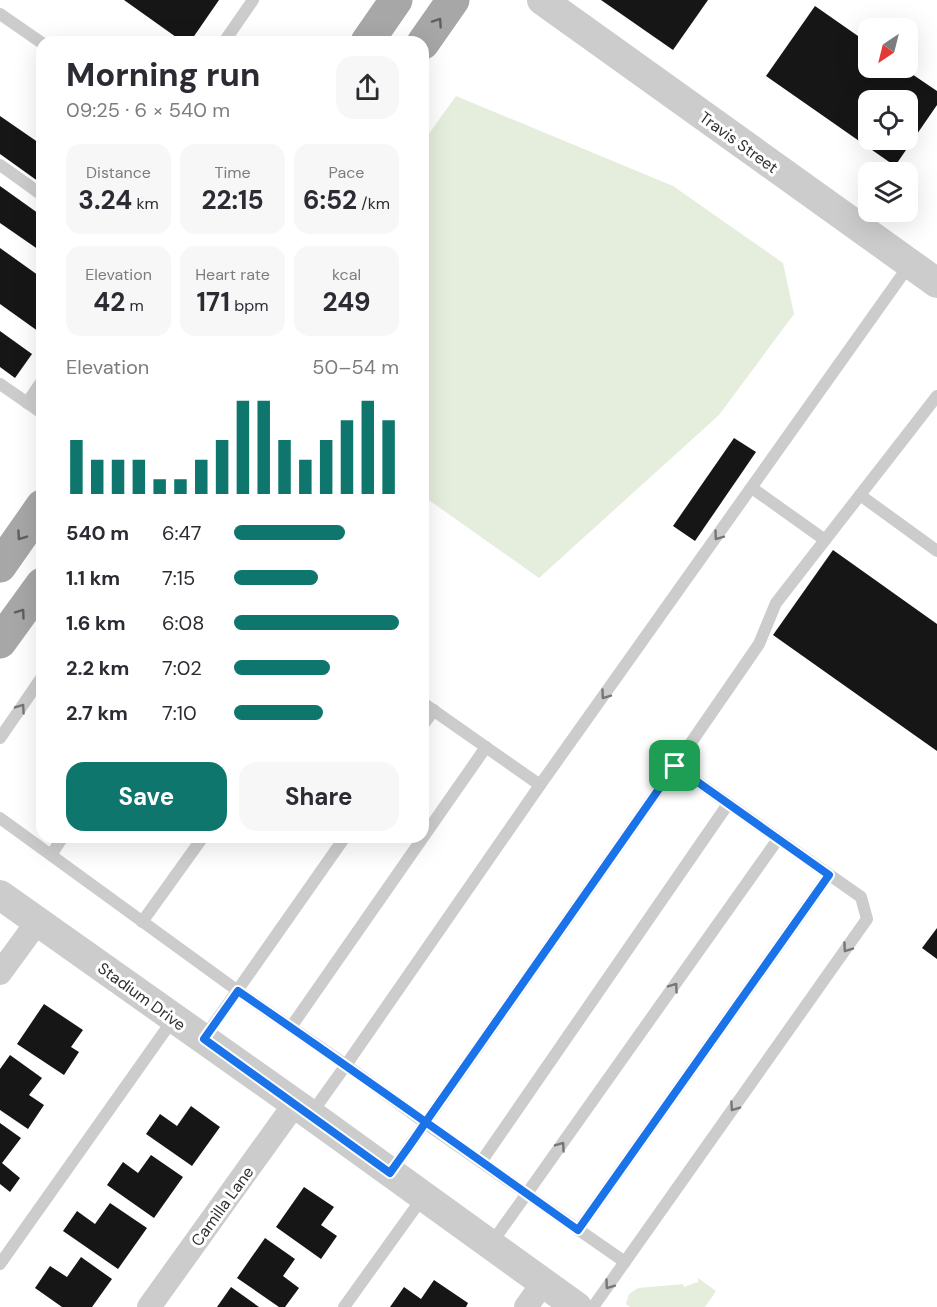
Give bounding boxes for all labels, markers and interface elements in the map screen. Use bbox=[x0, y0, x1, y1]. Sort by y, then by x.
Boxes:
one-way arrow bbox=[431, 17, 442, 28]
north arrow bbox=[858, 18, 918, 78]
map controls bbox=[858, 18, 918, 222]
text: Morning run bbox=[66, 53, 260, 96]
button: share bbox=[336, 56, 399, 119]
button: locate bbox=[858, 90, 918, 150]
text: 09:25 · 6 × 540 m bbox=[66, 97, 230, 123]
street label: Travis Street bbox=[695, 107, 782, 178]
text: Distance bbox=[86, 162, 151, 183]
text: Time bbox=[214, 162, 251, 183]
text: Pace bbox=[329, 162, 364, 183]
button: layers bbox=[858, 162, 918, 222]
text: 3.24 bbox=[78, 183, 132, 217]
text: 22:15 bbox=[201, 183, 264, 217]
text: 6:52 bbox=[303, 183, 357, 217]
text: km bbox=[132, 193, 159, 214]
text: /km bbox=[357, 193, 390, 214]
text: Elevation bbox=[85, 264, 152, 285]
text: Heart rate bbox=[195, 264, 270, 285]
text: kcal bbox=[332, 264, 361, 285]
text: 42 bbox=[93, 285, 125, 319]
text: 171 bbox=[197, 285, 230, 319]
text: 249 bbox=[322, 285, 371, 319]
text: m bbox=[125, 295, 144, 316]
text: bpm bbox=[230, 295, 268, 316]
text: Elevation bbox=[66, 354, 149, 380]
text: 50–54 m bbox=[312, 354, 399, 380]
text: 540 m bbox=[66, 520, 129, 546]
text: 6:47 bbox=[162, 520, 201, 546]
one-way arrow bbox=[17, 529, 28, 540]
one-way arrow bbox=[714, 529, 725, 540]
text: 1.1 km bbox=[66, 565, 120, 591]
text: 7:15 bbox=[162, 565, 195, 591]
one-way arrow bbox=[14, 609, 25, 620]
text: 1.6 km bbox=[66, 610, 125, 636]
text: 6:08 bbox=[162, 610, 204, 636]
text: 2.2 km bbox=[66, 655, 129, 681]
text: 7:02 bbox=[162, 655, 202, 681]
one-way arrow bbox=[601, 688, 612, 699]
text: 2.7 km bbox=[66, 700, 128, 726]
text: 7:10 bbox=[162, 700, 197, 726]
one-way arrow bbox=[14, 703, 25, 714]
pin bbox=[649, 740, 700, 791]
icon: arrive bbox=[658, 749, 691, 782]
button: Save bbox=[66, 762, 227, 831]
button: Share bbox=[239, 762, 399, 831]
one-way arrow bbox=[843, 941, 854, 952]
street label: Stadium Drive bbox=[94, 957, 190, 1035]
one-way arrow bbox=[667, 983, 678, 994]
one-way arrow bbox=[730, 1101, 741, 1112]
one-way arrow bbox=[554, 1142, 565, 1153]
street label: Camilla Lane bbox=[186, 1162, 258, 1250]
one-way arrow bbox=[605, 1278, 616, 1289]

